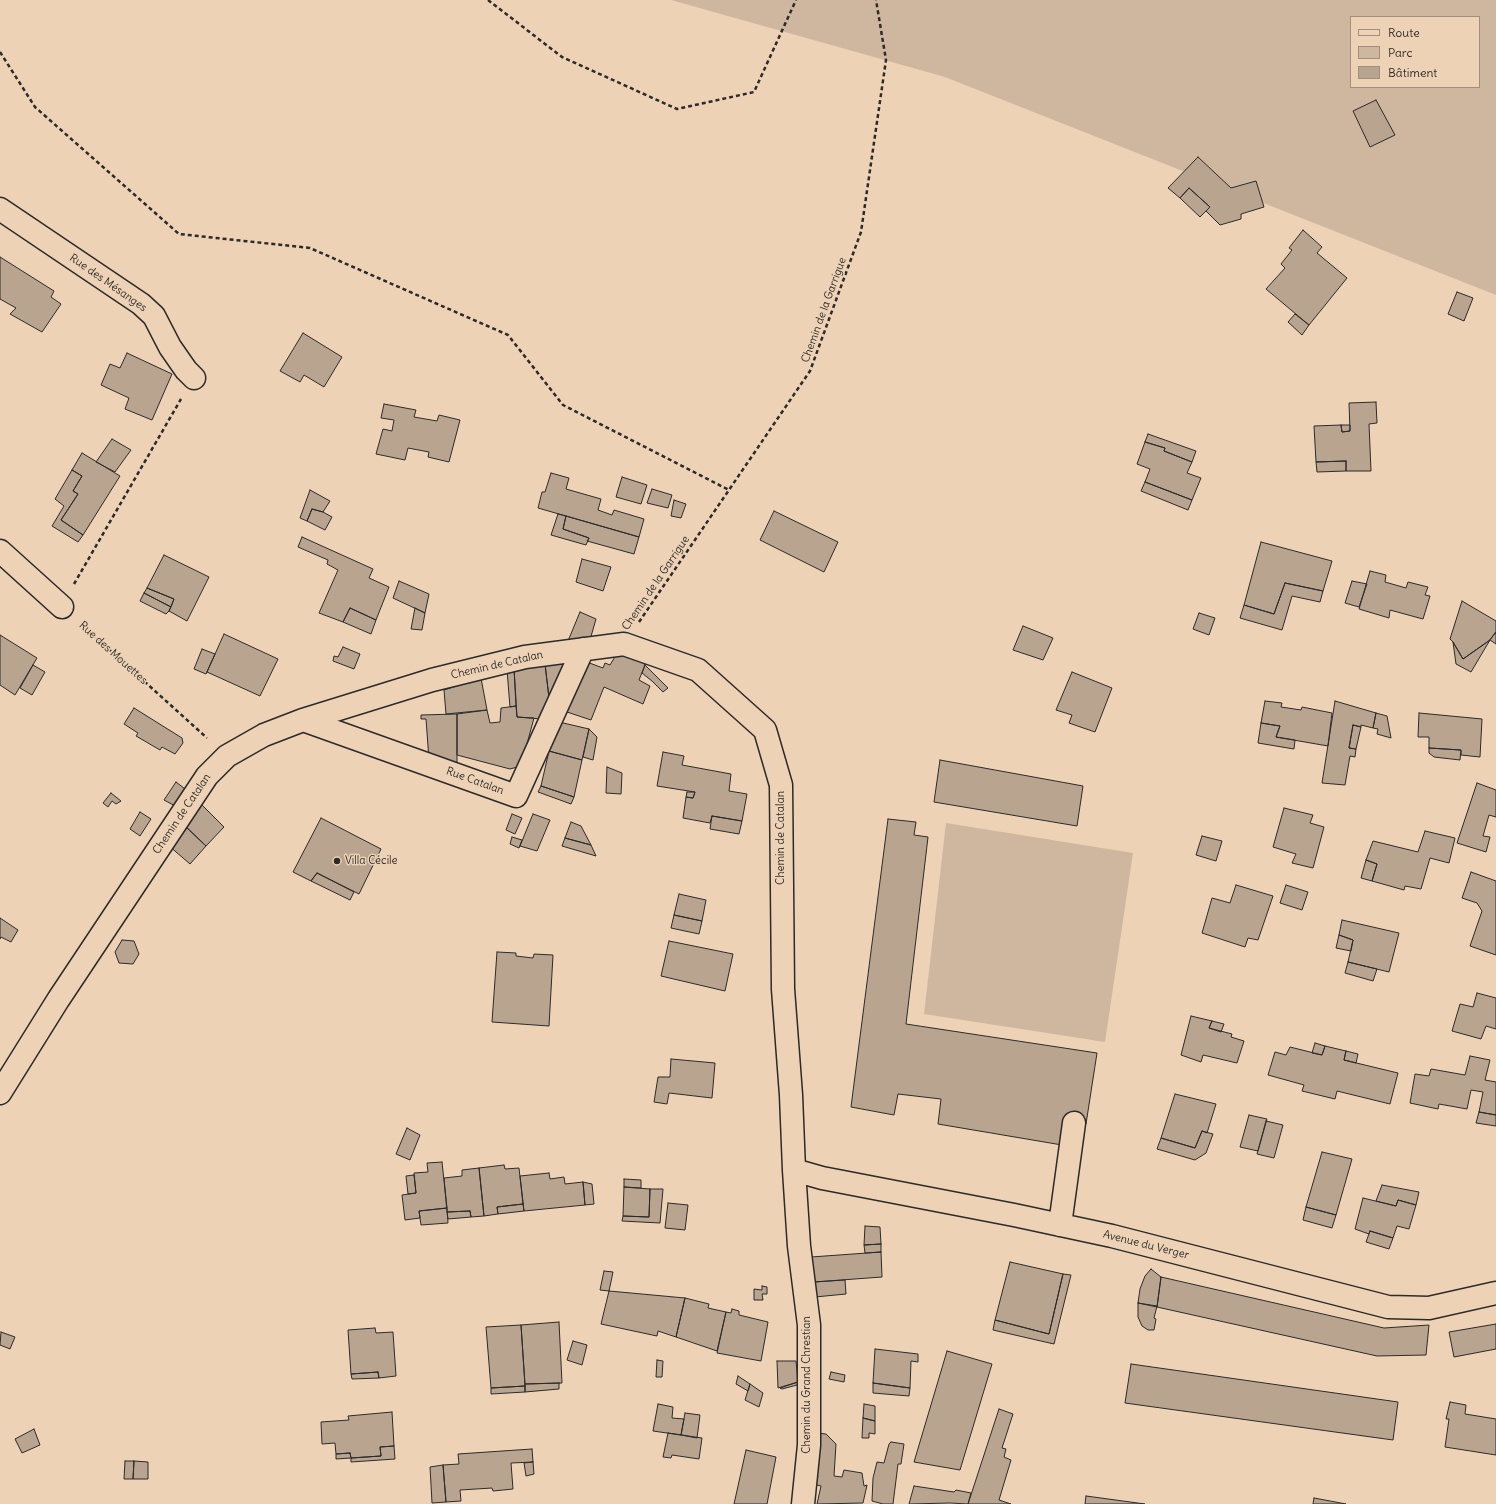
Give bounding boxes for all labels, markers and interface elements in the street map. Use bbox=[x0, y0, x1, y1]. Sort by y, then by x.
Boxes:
legend bbox=[1350, 16, 1480, 88]
text: Route bbox=[1388, 25, 1420, 40]
text: Parc bbox=[1388, 45, 1413, 60]
text: Bâtiment bbox=[1388, 65, 1437, 80]
street label: Rue des Mésanges bbox=[67, 251, 149, 315]
street label: Chemin de la Garrigue bbox=[799, 256, 849, 364]
street label: Chemin de la Garrigue bbox=[619, 533, 693, 633]
street label: Rue des Mouettes bbox=[76, 619, 150, 687]
street label: Chemin de Catalan bbox=[450, 648, 544, 682]
street label: Rue Catalan bbox=[444, 764, 506, 798]
street label: Chemin de Catalan bbox=[150, 771, 214, 857]
street label: Chemin de Catalan bbox=[774, 791, 788, 885]
place label: Villa Cécile bbox=[345, 854, 398, 868]
marker: Villa Cécile bbox=[332, 856, 342, 866]
street label: Avenue du Verger bbox=[1102, 1228, 1190, 1262]
street label: Chemin du Grand Chrestian bbox=[800, 1316, 814, 1454]

